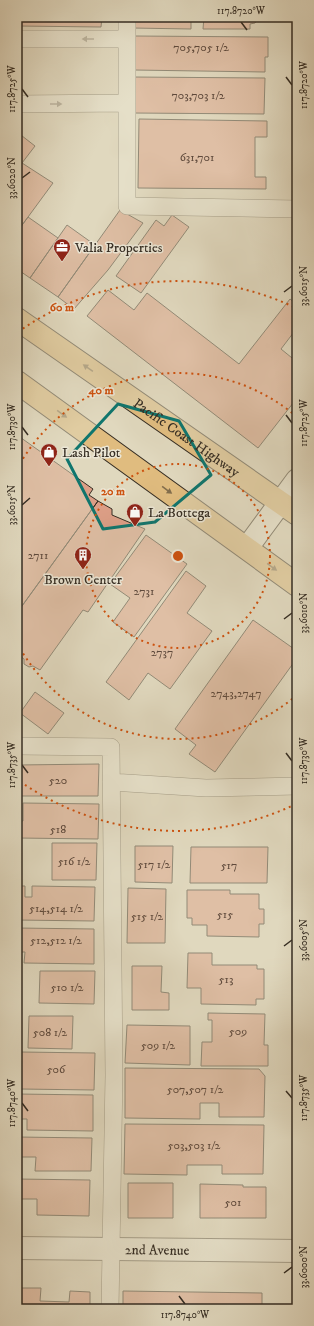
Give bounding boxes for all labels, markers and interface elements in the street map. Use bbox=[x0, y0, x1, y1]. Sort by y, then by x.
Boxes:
text: 117.8720°W bbox=[217, 5, 266, 17]
one-way arrow bbox=[81, 36, 94, 42]
house number: 705,705 1/2 bbox=[173, 40, 229, 55]
text: 117.8720°W bbox=[298, 60, 310, 109]
text: 117.8725°W bbox=[6, 64, 18, 113]
house number: 703,703 1/2 bbox=[171, 88, 225, 103]
one-way arrow bbox=[50, 101, 63, 107]
house number: 631,701 bbox=[180, 150, 214, 165]
text: 33.6020°N bbox=[6, 157, 18, 199]
office icon: Valia Properties bbox=[52, 237, 72, 262]
place label: Valia Properties bbox=[74, 239, 163, 257]
text: 33.6015°N bbox=[298, 266, 310, 306]
text: 60 m bbox=[50, 300, 74, 315]
one-way arrow bbox=[83, 364, 94, 372]
text: 40 m bbox=[88, 383, 113, 398]
street label: Pacific Coast Highway bbox=[129, 395, 243, 482]
text: 117.8725°W bbox=[298, 398, 310, 447]
text: 117.8730°W bbox=[6, 403, 18, 450]
one-way arrow bbox=[56, 410, 67, 418]
shop icon: Lash Pilot bbox=[39, 442, 59, 467]
place label: Lash Pilot bbox=[62, 444, 121, 462]
text: 20 m bbox=[101, 484, 125, 499]
text: 33.6015°N bbox=[6, 485, 18, 525]
one-way arrow bbox=[162, 486, 172, 494]
shop icon: La Bottega bbox=[125, 502, 145, 527]
place label: La Bottega bbox=[148, 504, 210, 522]
building icon: Brown Center bbox=[73, 545, 93, 570]
house number: 2711 bbox=[28, 548, 48, 563]
centre of rings bbox=[171, 549, 185, 563]
one-way arrow bbox=[266, 563, 277, 571]
place label: Brown Center bbox=[44, 571, 123, 589]
house number: 2731 bbox=[134, 584, 154, 599]
text: 33.6010°N bbox=[298, 593, 310, 633]
house number: 2737 bbox=[151, 645, 173, 660]
house number: 2743,2747 bbox=[211, 686, 261, 701]
text: 117.8730°W bbox=[298, 737, 310, 784]
text: 117.8735°W bbox=[6, 741, 18, 788]
house number: 520 bbox=[49, 773, 67, 788]
house number: 518 bbox=[50, 822, 66, 837]
house number: 516 1/2 bbox=[58, 854, 90, 869]
house number: 517 1/2 bbox=[138, 857, 171, 872]
house number: 517 bbox=[221, 858, 237, 873]
house number: 514,514 1/2 bbox=[29, 901, 83, 916]
house number: 515 bbox=[217, 907, 233, 922]
house number: 515 1/2 bbox=[131, 909, 163, 924]
text: 33.6005°N bbox=[298, 919, 310, 961]
house number: 512,512 1/2 bbox=[30, 933, 82, 948]
house number: 513 bbox=[219, 972, 233, 987]
house number: 510 1/2 bbox=[51, 980, 84, 995]
house number: 509 bbox=[229, 1024, 247, 1039]
house number: 508 1/2 bbox=[33, 1025, 67, 1040]
house number: 509 1/2 bbox=[141, 1038, 175, 1053]
house number: 506 bbox=[47, 1062, 66, 1077]
text: 117.8735°W bbox=[298, 1074, 310, 1121]
text: 117.8740°W bbox=[6, 1078, 18, 1127]
house number: 507,507 1/2 bbox=[167, 1082, 223, 1097]
house number: 503,503 1/2 bbox=[168, 1138, 221, 1153]
house number: 501 bbox=[225, 1195, 241, 1210]
street label: 2nd Avenue bbox=[125, 1241, 190, 1260]
text: 33.6000°N bbox=[298, 1246, 310, 1288]
text: 117.8740°W bbox=[161, 1309, 210, 1321]

